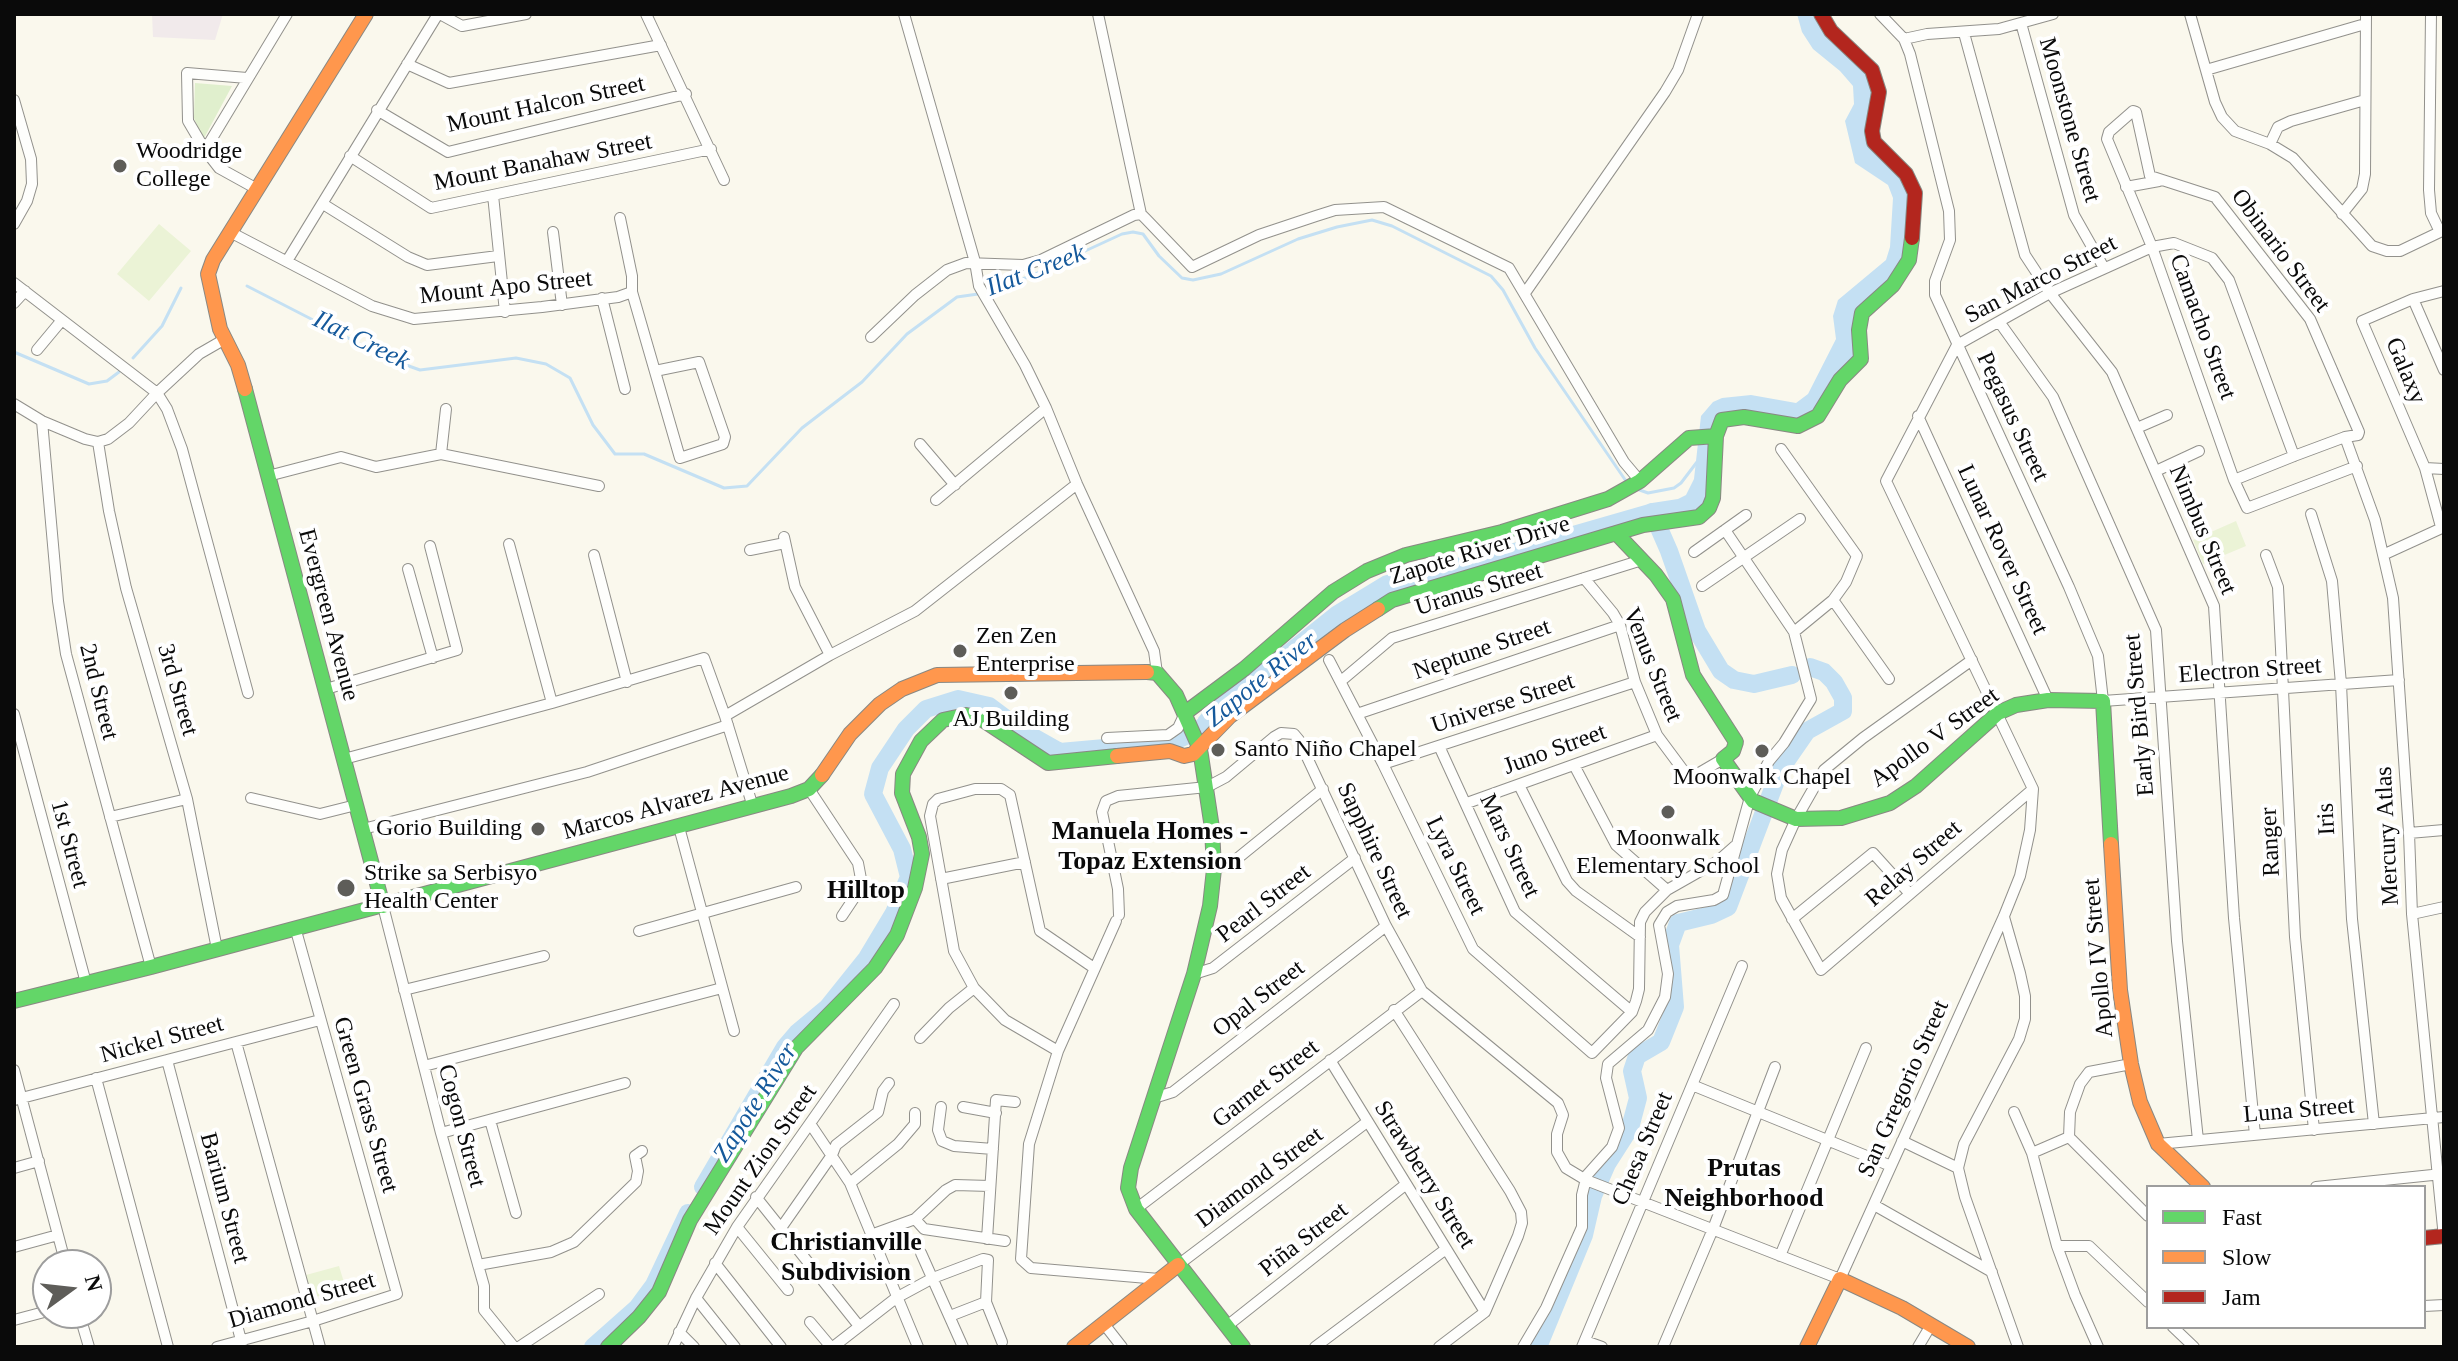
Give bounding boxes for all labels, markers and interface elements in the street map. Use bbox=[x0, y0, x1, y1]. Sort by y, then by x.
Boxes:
street label: Moonstone Street bbox=[2032, 34, 2106, 206]
street label: Mount Halcon Street bbox=[445, 70, 647, 140]
street label: Mount Banahaw Street bbox=[432, 128, 654, 198]
place label: Woodridge College bbox=[136, 138, 242, 194]
marker: Woodridge College bbox=[111, 157, 129, 175]
street label: Obinario Street bbox=[2224, 184, 2336, 318]
street label: San Marco Street bbox=[1960, 229, 2122, 331]
water label: Ilat Creek bbox=[982, 238, 1090, 304]
street label: Camacho Street bbox=[2162, 250, 2242, 404]
street label: Mount Apo Street bbox=[418, 265, 594, 311]
water label: Ilat Creek bbox=[308, 304, 414, 378]
street label: Galaxy bbox=[2378, 333, 2432, 409]
street label: Pegasus Street bbox=[1970, 348, 2054, 486]
street label: Lunar Rover Street bbox=[1950, 461, 2054, 639]
street label: Nimbus Street bbox=[2162, 461, 2242, 599]
street label: Zapote River Drive bbox=[1387, 510, 1573, 592]
street label: Evergreen Avenue bbox=[291, 526, 365, 704]
street label: Uranus Street bbox=[1412, 557, 1546, 623]
street label: Venus Street bbox=[1616, 604, 1688, 726]
street label: Neptune Street bbox=[1410, 613, 1554, 687]
place label: Zen Zen Enterprise bbox=[976, 623, 1075, 679]
water label: Zapote River bbox=[1200, 625, 1324, 735]
street label: Early Bird Street bbox=[2119, 633, 2161, 797]
street label: 2nd Street bbox=[72, 641, 124, 743]
street label: 3rd Street bbox=[150, 641, 204, 739]
marker: Zen Zen Enterprise bbox=[951, 642, 969, 660]
street label: Electron Street bbox=[2178, 652, 2322, 690]
street label: Universe Street bbox=[1428, 667, 1578, 741]
street label: Apollo V Street bbox=[1865, 682, 2005, 794]
marker: AJ Building bbox=[1002, 684, 1020, 702]
place label: AJ Building bbox=[953, 706, 1069, 734]
street label: Juno Street bbox=[1500, 718, 1610, 782]
place label: Santo Niño Chapel bbox=[1234, 736, 1417, 764]
marker: Santo Niño Chapel bbox=[1209, 741, 1227, 759]
marker: Moonwalk Chapel bbox=[1753, 742, 1771, 760]
street label: Marcos Alvarez Avenue bbox=[560, 759, 792, 847]
place label: Moonwalk Chapel bbox=[1673, 764, 1851, 792]
street label: Mercury Atlas bbox=[2370, 766, 2406, 906]
street label: Sapphire Street bbox=[1330, 778, 1418, 924]
street label: Mars Street bbox=[1472, 789, 1546, 903]
street label: 1st Street bbox=[43, 797, 95, 891]
street label: Iris bbox=[2312, 802, 2342, 836]
marker: Moonwalk Elementary School bbox=[1659, 803, 1677, 821]
street label: Ranger bbox=[2255, 807, 2287, 877]
street label: Lyra Street bbox=[1419, 812, 1491, 920]
street label: Relay Street bbox=[1860, 814, 1968, 914]
place label: Gorio Building bbox=[376, 815, 522, 843]
district label: Manuela Homes - Topaz Extension bbox=[1052, 816, 1248, 878]
marker: Gorio Building bbox=[529, 820, 547, 838]
place label: Moonwalk Elementary School bbox=[1576, 825, 1760, 881]
street label: Pearl Street bbox=[1211, 858, 1317, 950]
place label: Strike sa Serbisyo Health Center bbox=[364, 860, 537, 916]
district label: Hilltop bbox=[827, 875, 905, 907]
marker: Strike sa Serbisyo Health Center bbox=[335, 877, 357, 899]
street label: Apollo IV Street bbox=[2078, 877, 2120, 1039]
street label: Opal Street bbox=[1207, 954, 1311, 1044]
street label: San Gregorio Street bbox=[1852, 996, 1956, 1182]
street label: Nickel Street bbox=[97, 1010, 227, 1070]
street label: Green Grass Street bbox=[326, 1014, 404, 1196]
street label: Garnet Street bbox=[1207, 1033, 1325, 1135]
water label: Zapote River bbox=[707, 1037, 805, 1169]
street label: Cogon Street bbox=[431, 1061, 491, 1191]
street label: Mount Zion Street bbox=[698, 1079, 824, 1241]
street label: Chesa Street bbox=[1606, 1088, 1680, 1210]
street label: Luna Street bbox=[2242, 1092, 2356, 1130]
street label: Strawberry Street bbox=[1367, 1096, 1481, 1254]
street label: Diamond Street bbox=[1191, 1121, 1329, 1235]
street label: Barium Street bbox=[193, 1130, 255, 1266]
district label: Prutas Neighborhood bbox=[1665, 1153, 1823, 1214]
legend bbox=[2146, 1185, 2426, 1329]
street label: Piña Street bbox=[1254, 1196, 1354, 1284]
text: Fast bbox=[2222, 1204, 2262, 1230]
district label: Christianville Subdivision bbox=[770, 1227, 922, 1288]
text: Slow bbox=[2222, 1244, 2271, 1270]
north arrow bbox=[32, 1249, 112, 1329]
street label: Diamond Street bbox=[225, 1266, 379, 1336]
text: N bbox=[80, 1272, 108, 1294]
text: Jam bbox=[2222, 1284, 2261, 1310]

